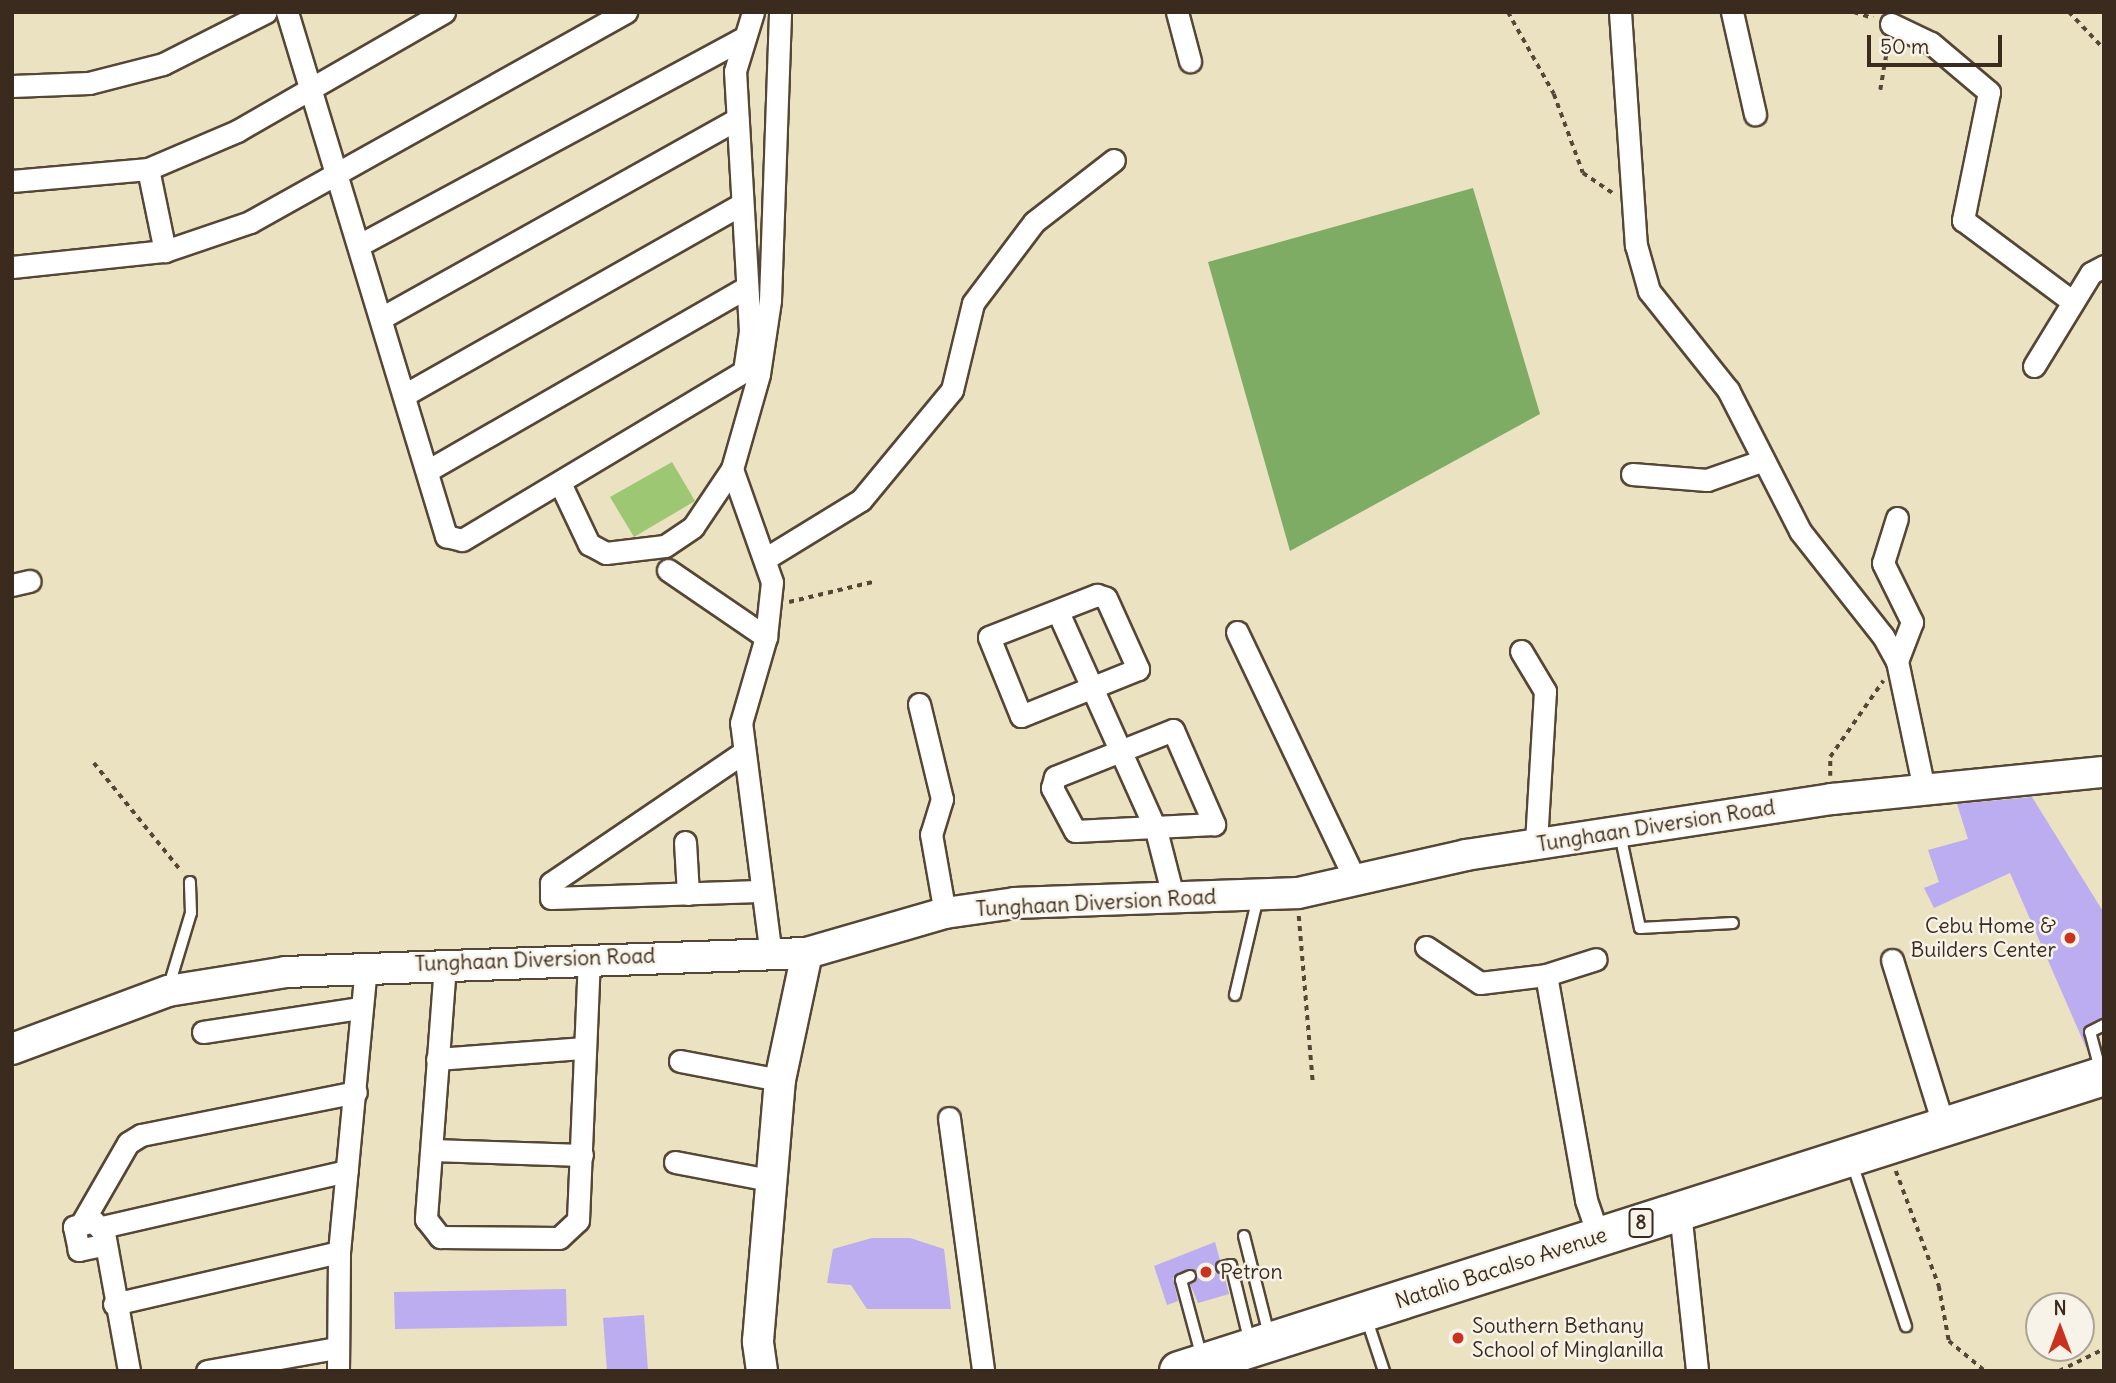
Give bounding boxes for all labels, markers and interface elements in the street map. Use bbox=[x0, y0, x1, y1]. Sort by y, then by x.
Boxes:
scale bar bbox=[1871, 21, 2006, 65]
text: 50 m bbox=[1880, 33, 1929, 60]
street label: Tunghaan Diversion Road bbox=[1535, 795, 1777, 857]
street label: Tunghaan Diversion Road bbox=[975, 884, 1217, 922]
place label: Cebu Home & Builders Center bbox=[1911, 913, 2056, 963]
marker: Cebu Home & Builders Center bbox=[2062, 930, 2078, 946]
street label: Tunghaan Diversion Road bbox=[414, 943, 656, 977]
road number: 8 bbox=[1627, 1208, 1655, 1238]
street label: Natalio Bacalso Avenue bbox=[1392, 1222, 1610, 1314]
place label: Petron bbox=[1220, 1259, 1283, 1285]
marker: Petron bbox=[1198, 1264, 1214, 1280]
north arrow bbox=[2025, 1292, 2095, 1362]
text: N bbox=[2053, 1296, 2067, 1320]
place label: Southern Bethany School of Minglanilla bbox=[1472, 1313, 1664, 1363]
marker: Southern Bethany School of Minglanilla bbox=[1450, 1330, 1466, 1346]

